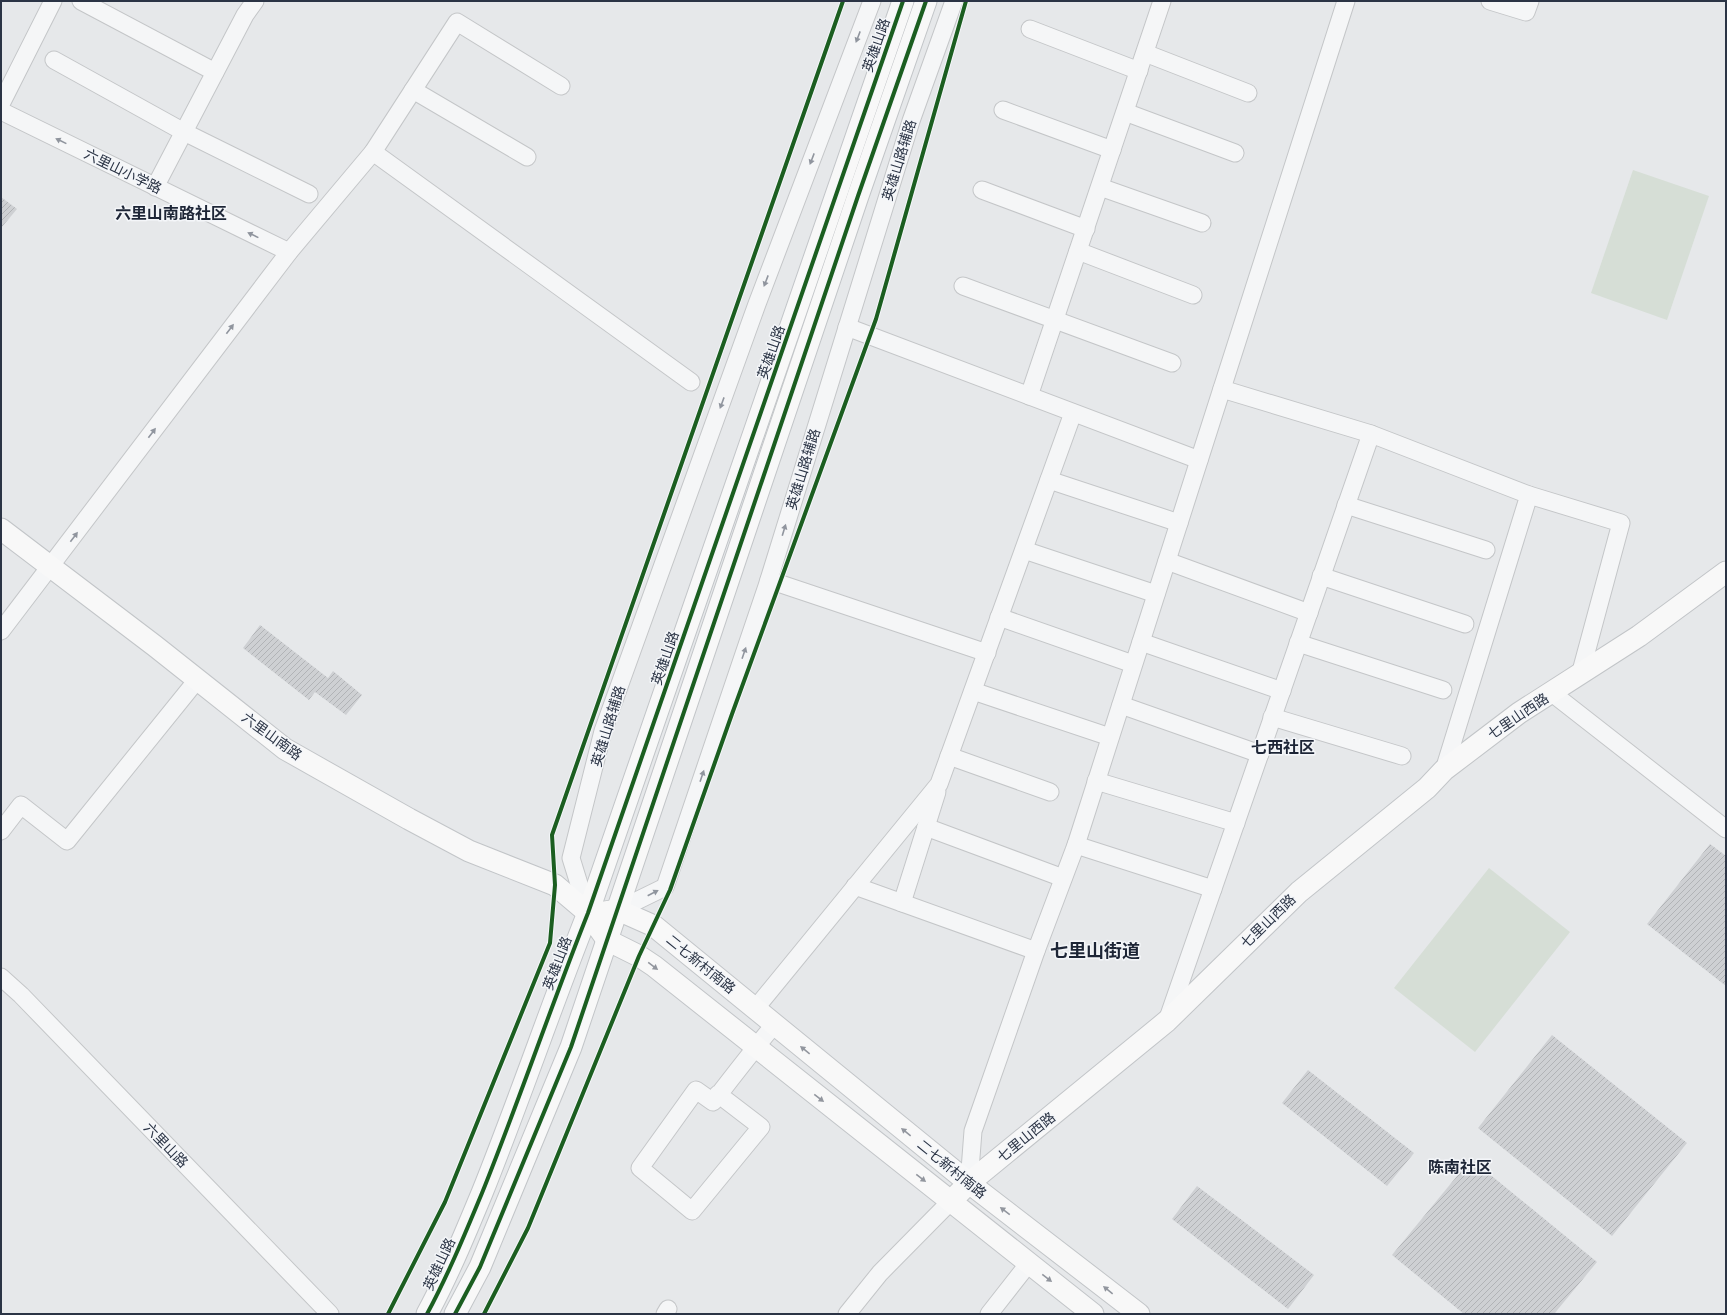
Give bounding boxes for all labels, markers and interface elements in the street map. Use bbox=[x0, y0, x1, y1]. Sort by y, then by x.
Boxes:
street label: 英雄山路 bbox=[858, 16, 894, 74]
one-way arrow bbox=[855, 32, 861, 44]
street label: 英雄山路辅路 bbox=[878, 117, 920, 203]
one-way arrow bbox=[56, 138, 67, 144]
street label: 六里山小学路 bbox=[81, 144, 165, 198]
one-way arrow bbox=[809, 154, 815, 166]
district label: 六里山南路社区 bbox=[115, 204, 227, 223]
one-way arrow bbox=[248, 232, 259, 238]
one-way arrow bbox=[762, 275, 768, 287]
street label: 英雄山路 bbox=[753, 323, 789, 381]
one-way arrow bbox=[226, 324, 234, 335]
one-way arrow bbox=[718, 397, 724, 409]
street label: 英雄山路辅路 bbox=[782, 426, 824, 512]
one-way arrow bbox=[148, 428, 156, 438]
one-way arrow bbox=[781, 523, 787, 535]
one-way arrow bbox=[69, 531, 78, 542]
street label: 英雄山路 bbox=[647, 629, 683, 687]
one-way arrow bbox=[741, 647, 747, 659]
street label: 英雄山路辅路 bbox=[587, 683, 629, 769]
street label: 七里山西路 bbox=[1484, 689, 1552, 743]
street label: 六里山南路 bbox=[238, 708, 306, 764]
district label: 七西社区 bbox=[1251, 738, 1315, 757]
one-way arrow bbox=[700, 770, 706, 782]
one-way arrow bbox=[647, 890, 658, 896]
street label: 七里山西路 bbox=[1237, 890, 1299, 952]
street label: 二七新村南路 bbox=[663, 931, 739, 997]
street label: 英雄山路 bbox=[539, 934, 575, 992]
district label: 七里山街道 bbox=[1050, 940, 1140, 962]
one-way arrow bbox=[648, 962, 658, 970]
one-way arrow bbox=[800, 1046, 811, 1054]
one-way arrow bbox=[813, 1093, 824, 1102]
street label: 七里山西路 bbox=[993, 1108, 1059, 1166]
street label: 六里山路 bbox=[140, 1119, 192, 1171]
one-way arrow bbox=[901, 1128, 912, 1136]
street label: 二七新村南路 bbox=[914, 1136, 990, 1202]
district label: 陈南社区 bbox=[1428, 1158, 1492, 1177]
one-way arrow bbox=[916, 1173, 927, 1182]
one-way arrow bbox=[1000, 1206, 1011, 1215]
street label: 英雄山路 bbox=[419, 1235, 459, 1293]
one-way arrow bbox=[1042, 1273, 1053, 1282]
one-way arrow bbox=[1103, 1285, 1114, 1294]

